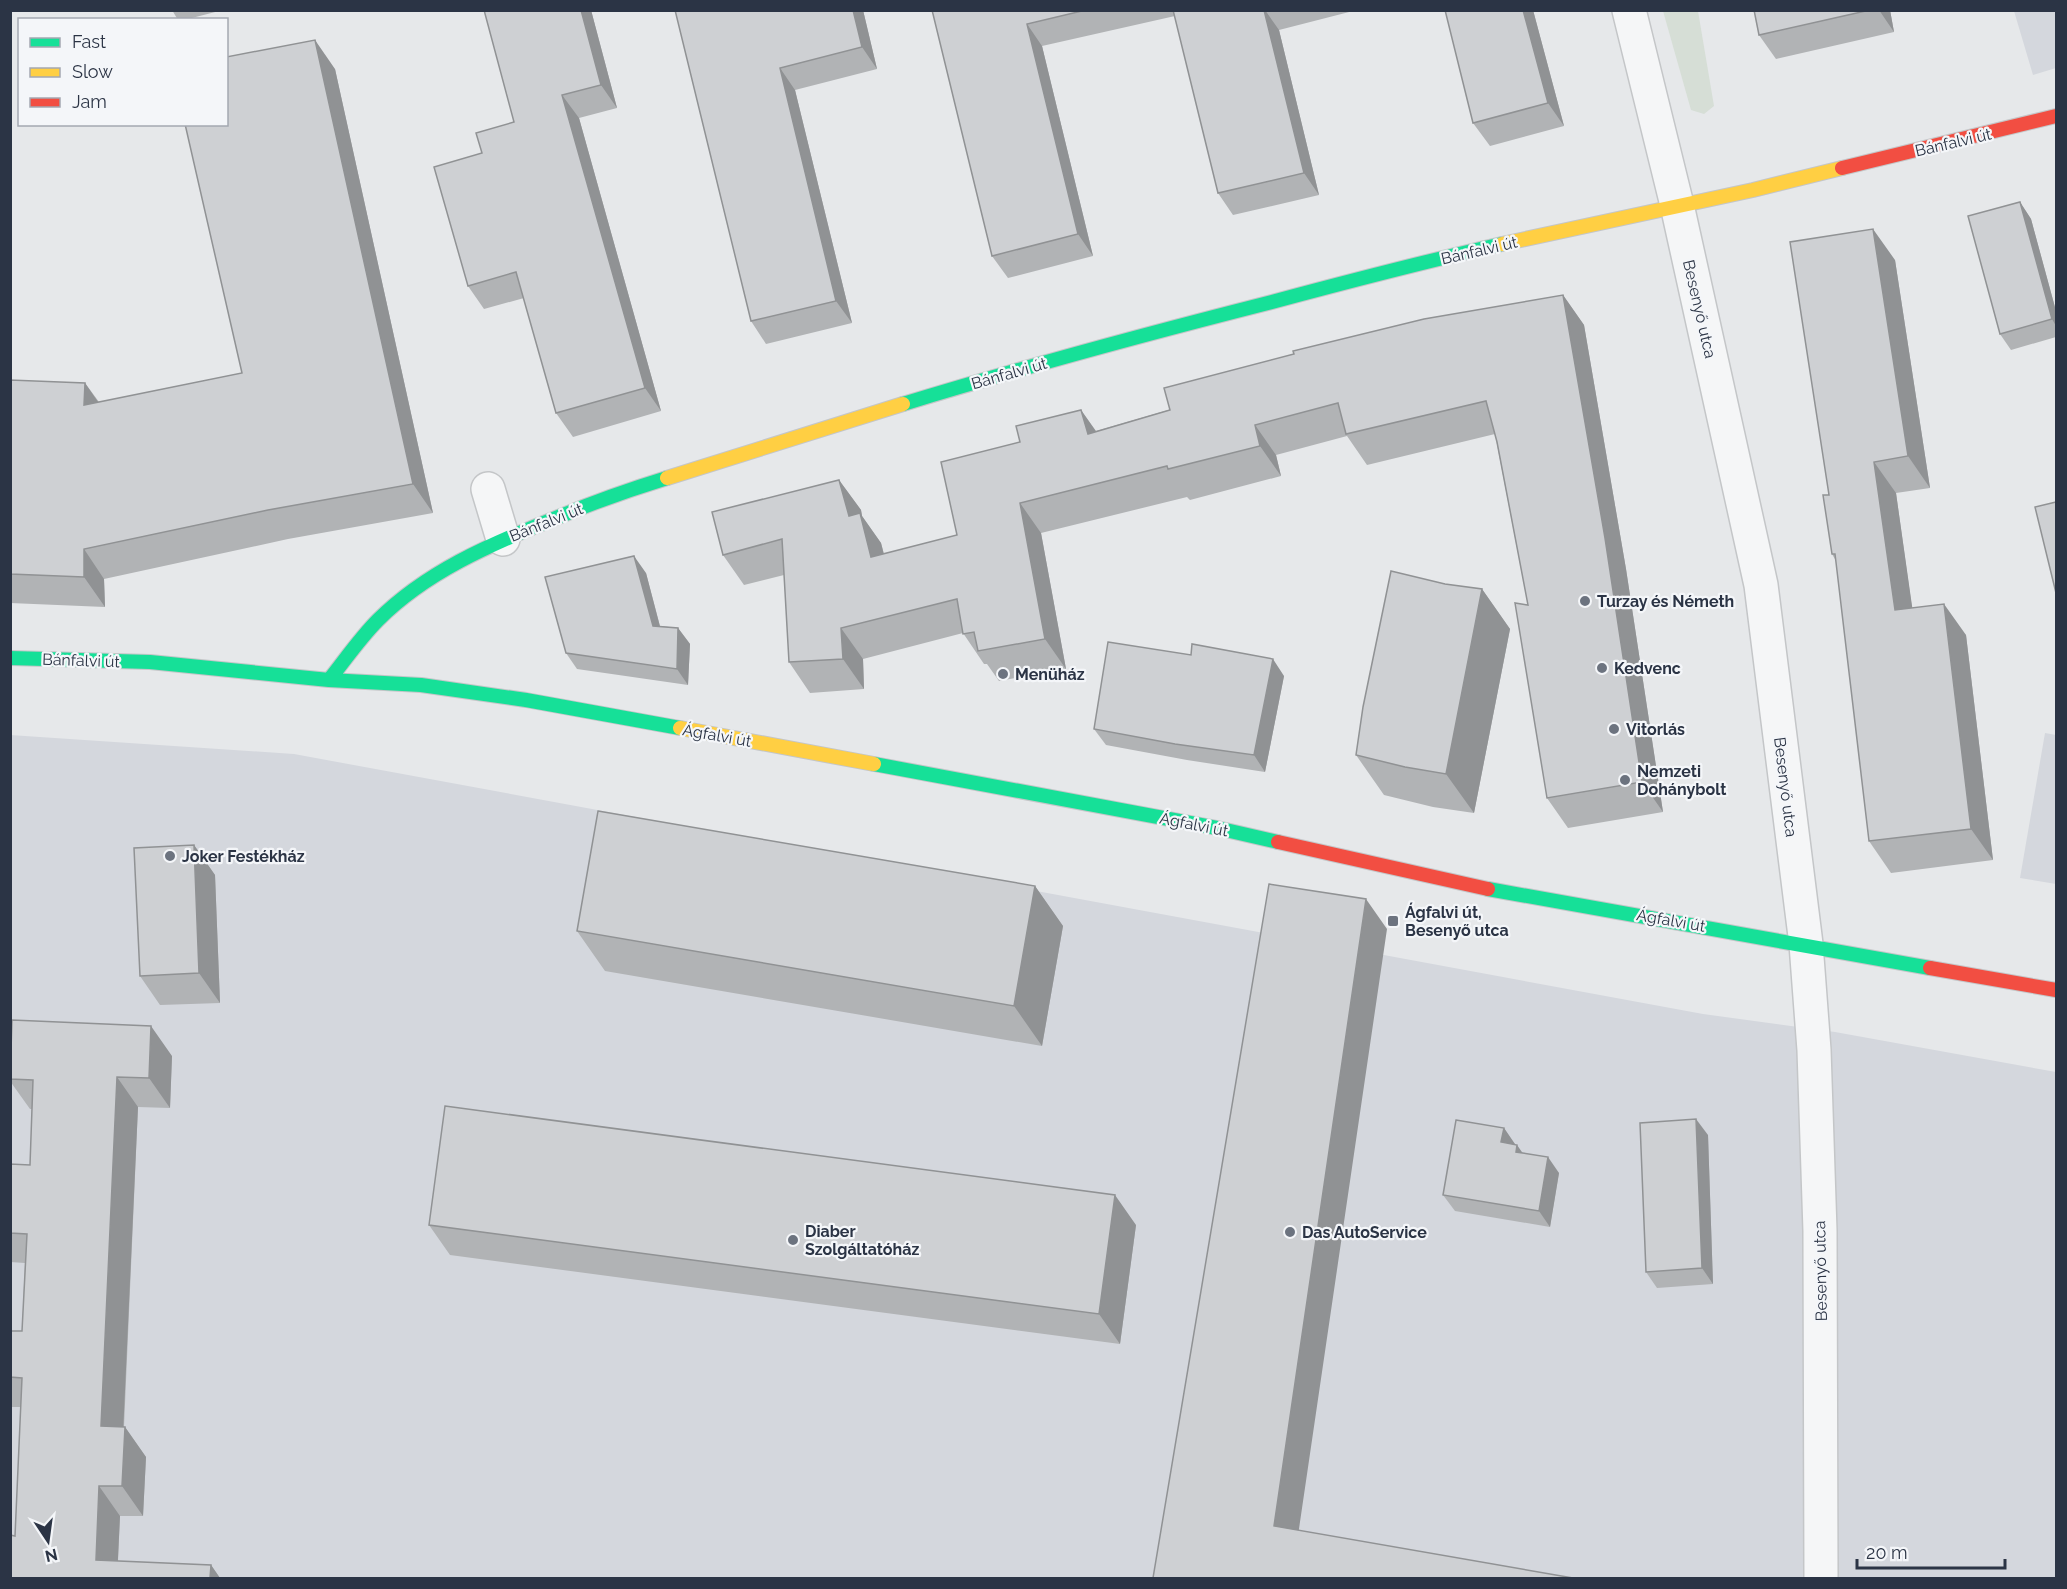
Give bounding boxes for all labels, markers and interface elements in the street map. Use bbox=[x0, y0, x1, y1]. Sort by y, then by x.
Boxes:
legend bbox=[18, 18, 228, 126]
text: Fast bbox=[72, 31, 106, 52]
text: Slow bbox=[72, 61, 113, 82]
text: Jam bbox=[72, 91, 107, 112]
street label: Bánfalvi út bbox=[1913, 124, 1994, 160]
street label: Bánfalvi út bbox=[1439, 232, 1520, 268]
street label: Besenyő utca bbox=[1679, 258, 1720, 360]
street label: Bánfalvi út bbox=[969, 353, 1050, 393]
street label: Bánfalvi út bbox=[507, 499, 586, 546]
place label: Turzay és Németh bbox=[1597, 592, 1734, 611]
marker: Turzay és Németh bbox=[1578, 594, 1592, 608]
street label: Bánfalvi út bbox=[42, 650, 121, 671]
place label: Kedvenc bbox=[1614, 659, 1681, 678]
marker: Kedvenc bbox=[1595, 661, 1609, 675]
place label: Menüház bbox=[1015, 665, 1085, 684]
marker: Menüház bbox=[996, 667, 1010, 681]
street label: Ágfalvi út bbox=[681, 719, 754, 751]
place label: Vitorlás bbox=[1626, 720, 1685, 739]
marker: Vitorlás bbox=[1607, 722, 1621, 736]
street label: Besenyő utca bbox=[1770, 736, 1801, 838]
place label: Nemzeti Dohánybolt bbox=[1637, 762, 1726, 799]
marker: Nemzeti Dohánybolt bbox=[1618, 773, 1632, 787]
street label: Ágfalvi út bbox=[1158, 808, 1231, 841]
place label: Joker Festékház bbox=[182, 847, 305, 866]
marker: Joker Festékház bbox=[163, 849, 177, 863]
place label: Ágfalvi út, Besenyő utca bbox=[1405, 902, 1509, 940]
street label: Ágfalvi út bbox=[1635, 904, 1708, 936]
marker: Ágfalvi út, Besenyő utca bbox=[1386, 914, 1400, 928]
street label: Besenyő utca bbox=[1810, 1221, 1831, 1321]
place label: Diaber Szolgáltatóház bbox=[805, 1222, 919, 1259]
place label: Das AutoService bbox=[1302, 1223, 1427, 1242]
marker: Das AutoService bbox=[1283, 1225, 1297, 1239]
marker: Diaber Szolgáltatóház bbox=[786, 1233, 800, 1247]
north arrow bbox=[18, 1511, 78, 1571]
scale bar bbox=[1857, 1532, 2006, 1570]
text: 20 m bbox=[1866, 1542, 1908, 1563]
text: N bbox=[43, 1544, 59, 1566]

